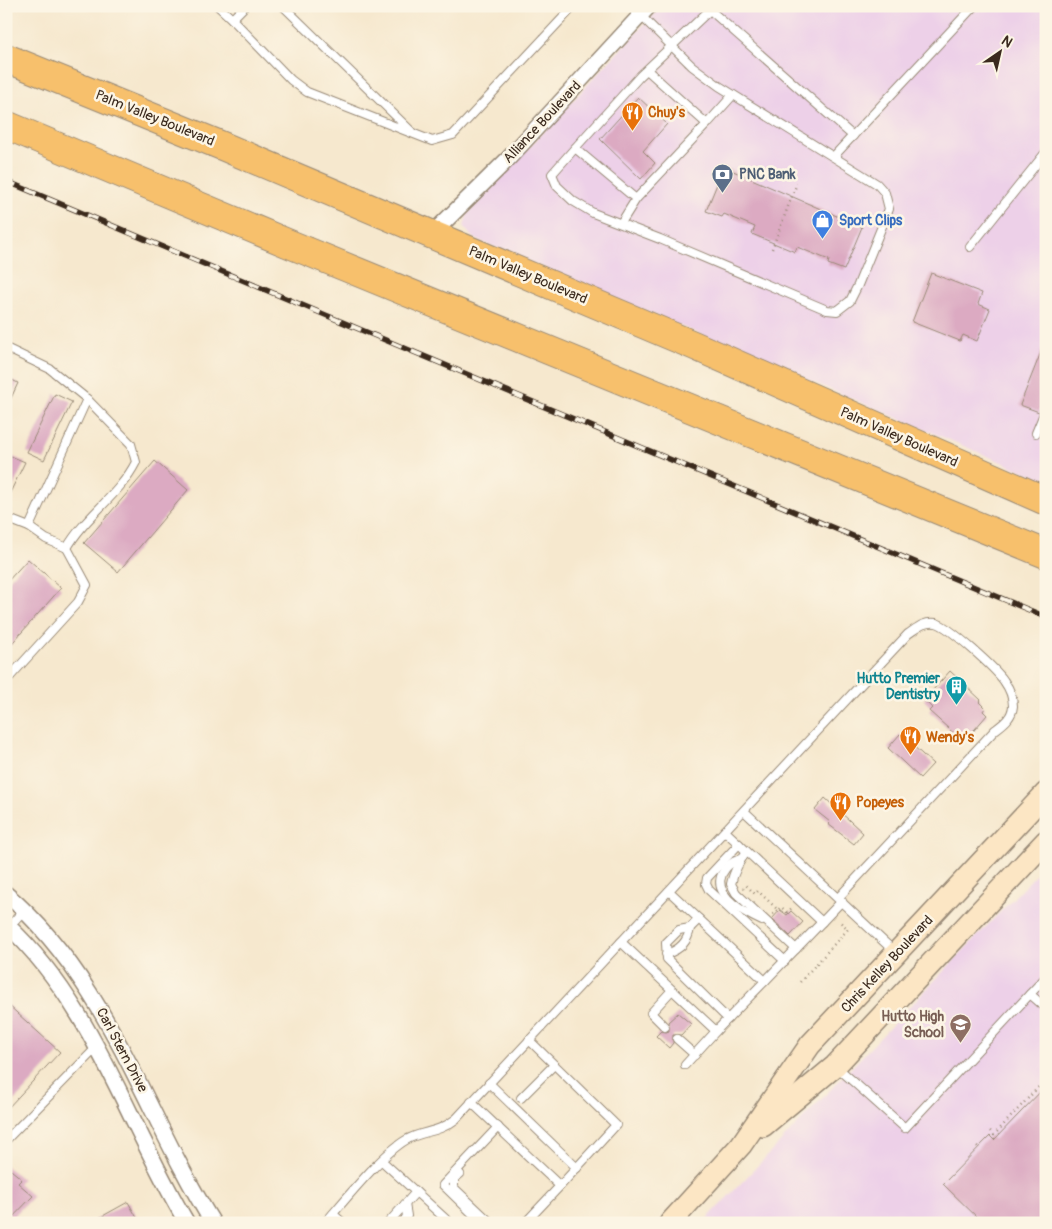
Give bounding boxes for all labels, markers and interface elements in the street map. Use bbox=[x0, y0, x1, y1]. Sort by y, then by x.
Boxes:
north arrow bbox=[974, 28, 1024, 78]
text: N bbox=[998, 32, 1016, 51]
street label: Alliance Boulevard bbox=[499, 77, 585, 167]
street label: Palm Valley Boulevard bbox=[93, 86, 217, 150]
restaurant icon: Chuy's bbox=[620, 100, 644, 131]
place label: Chuy's bbox=[648, 104, 686, 121]
bank icon: PNC Bank bbox=[711, 162, 735, 193]
place label: PNC Bank bbox=[739, 166, 796, 183]
shop icon: Sport Clips bbox=[811, 208, 835, 239]
place label: Sport Clips bbox=[839, 212, 903, 229]
street label: Palm Valley Boulevard bbox=[466, 242, 590, 308]
street label: Palm Valley Boulevard bbox=[837, 403, 961, 471]
place label: Hutto Premier Dentistry bbox=[857, 670, 941, 703]
building icon: Hutto Premier Dentistry bbox=[944, 674, 968, 705]
restaurant icon: Wendy's bbox=[898, 725, 922, 756]
place label: Wendy's bbox=[926, 729, 975, 746]
restaurant icon: Popeyes bbox=[828, 790, 852, 821]
place label: Popeyes bbox=[856, 794, 905, 811]
street label: Chris Kelley Boulevard bbox=[837, 912, 937, 1016]
street label: Carl Stern Drive bbox=[93, 1005, 151, 1095]
place label: Hutto High School bbox=[881, 1008, 944, 1041]
school or university icon: Hutto High School bbox=[948, 1012, 972, 1043]

